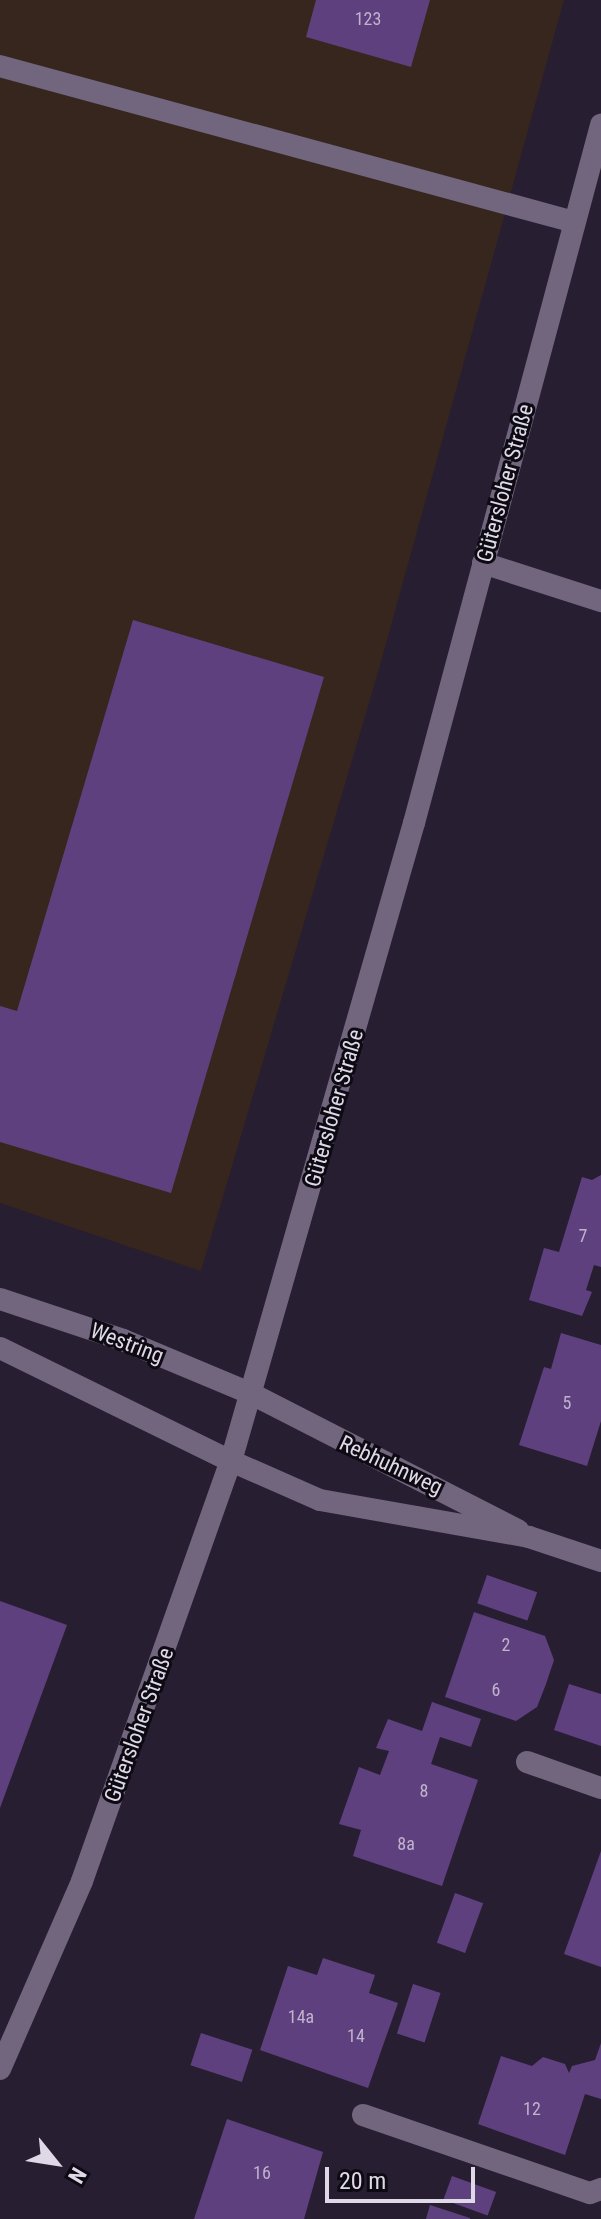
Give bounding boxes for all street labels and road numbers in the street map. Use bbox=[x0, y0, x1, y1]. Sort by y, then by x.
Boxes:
street label: Gütersloher Straße bbox=[471, 401, 539, 565]
street label: Gütersloher Straße bbox=[299, 1026, 369, 1190]
street label: Westring bbox=[87, 1317, 167, 1369]
street label: Rebhuhnweg bbox=[335, 1430, 447, 1500]
street label: Gütersloher Straße bbox=[99, 1644, 179, 1806]

